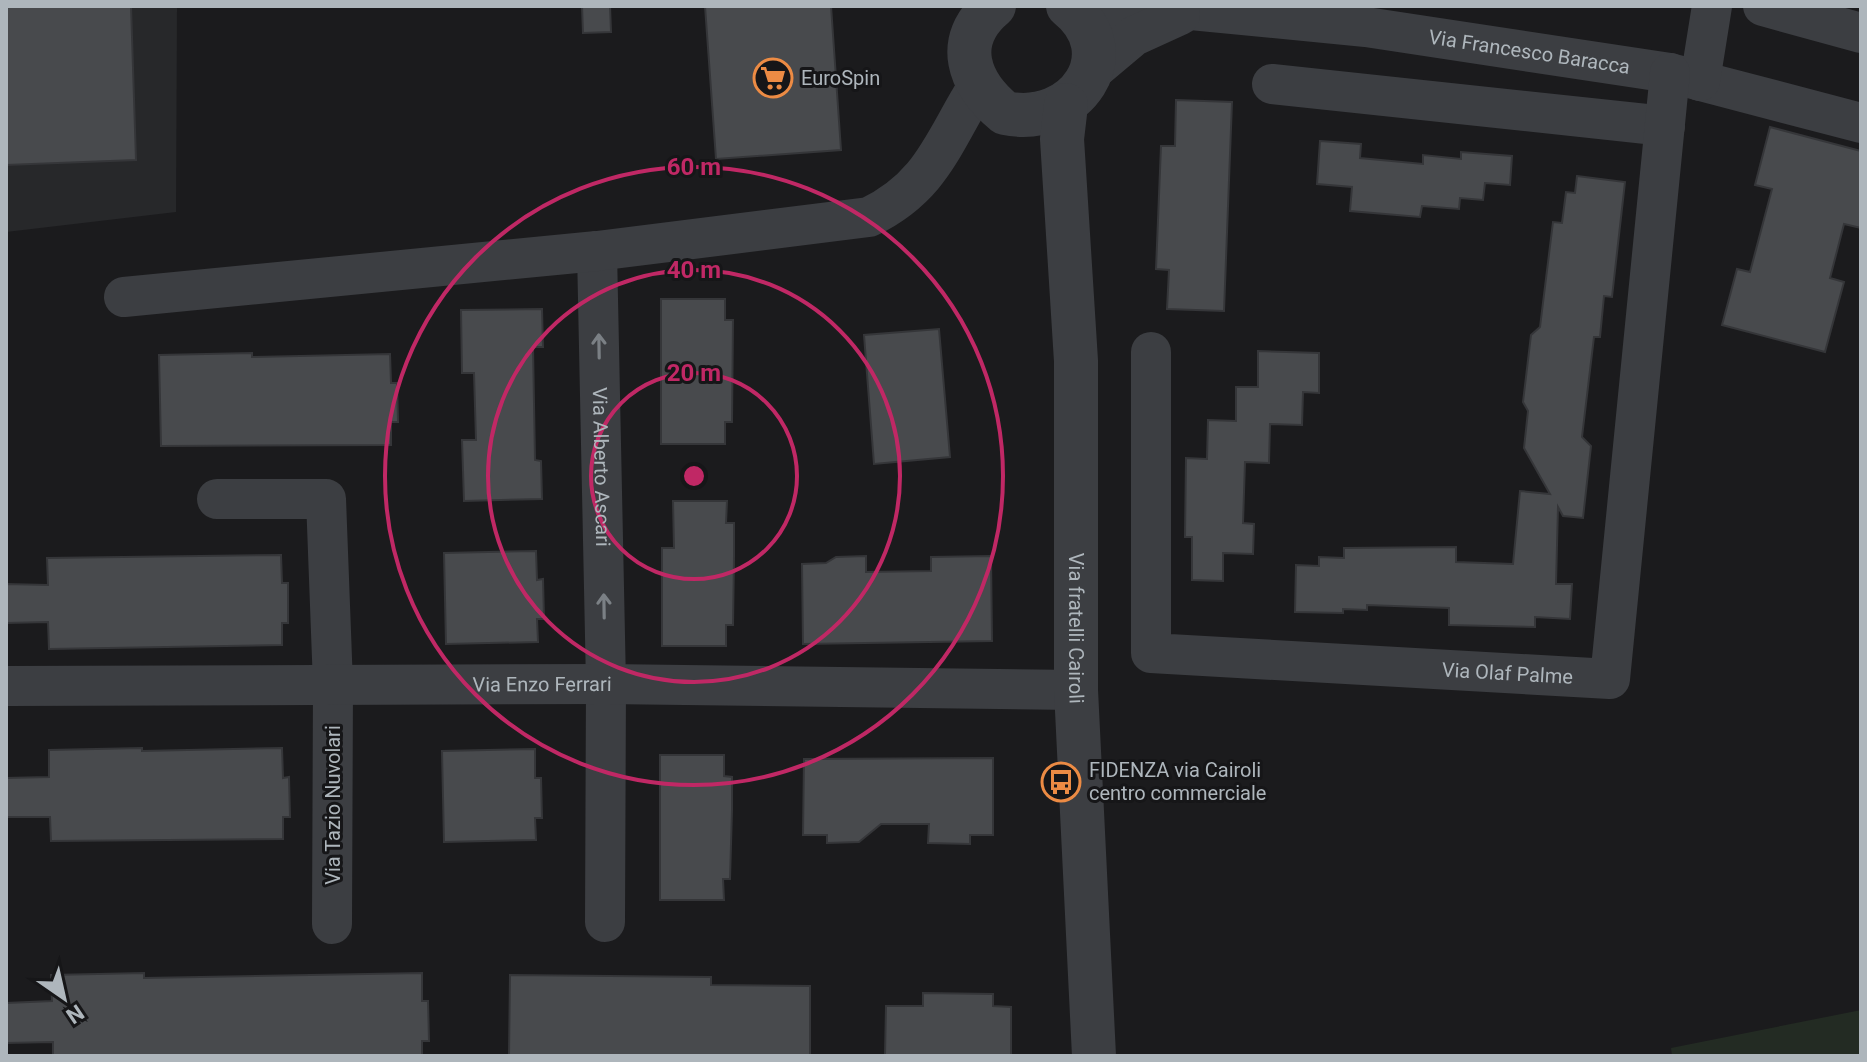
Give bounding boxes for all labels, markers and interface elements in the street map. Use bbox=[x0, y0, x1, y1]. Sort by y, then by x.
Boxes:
street label: Via Francesco Baracca bbox=[1427, 25, 1632, 79]
supermarket icon: EuroSpin bbox=[752, 57, 794, 99]
place label: EuroSpin bbox=[801, 66, 880, 90]
text: 60 m bbox=[667, 153, 721, 181]
text: 40 m bbox=[667, 256, 721, 284]
one-way arrow bbox=[591, 333, 607, 360]
text: 20 m bbox=[667, 359, 721, 387]
street label: Via Alberto Ascari bbox=[588, 387, 615, 547]
centre of rings bbox=[680, 462, 708, 490]
street label: Via fratelli Cairoli bbox=[1064, 553, 1089, 704]
one-way arrow bbox=[597, 593, 612, 620]
street label: Via Olaf Palme bbox=[1441, 657, 1574, 689]
street label: Via Enzo Ferrari bbox=[472, 672, 612, 696]
street label: Via Tazio Nuvolari bbox=[321, 725, 345, 885]
place label: FIDENZA via Cairoli centro commerciale bbox=[1089, 758, 1266, 805]
bus stop icon: FIDENZA via Cairoli centro commerciale bbox=[1040, 761, 1082, 803]
north arrow bbox=[24, 958, 104, 1038]
text: N bbox=[61, 999, 88, 1029]

